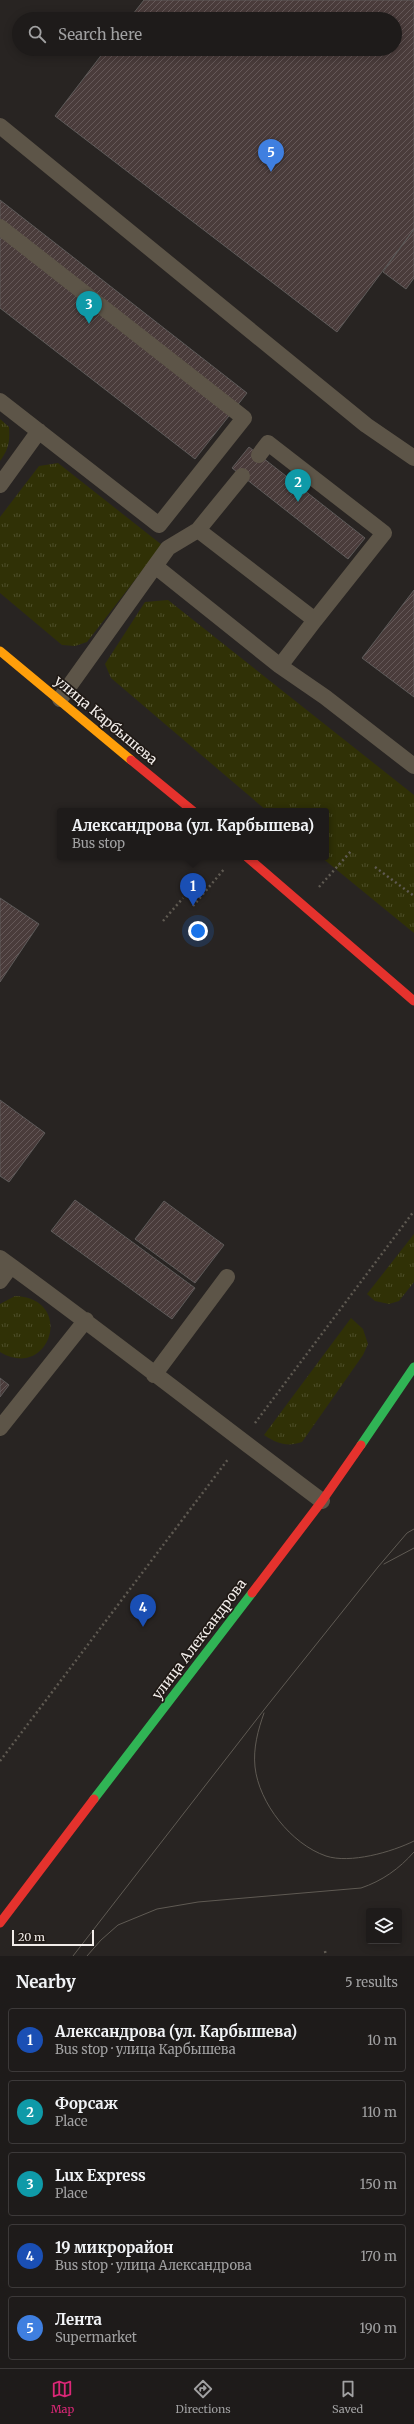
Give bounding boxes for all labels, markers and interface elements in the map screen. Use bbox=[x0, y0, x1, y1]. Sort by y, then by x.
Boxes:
search box bbox=[12, 12, 402, 56]
icon: search bbox=[26, 23, 48, 45]
text: Search here bbox=[58, 25, 142, 44]
pin: 5 bbox=[258, 139, 284, 172]
pin: 3 bbox=[76, 291, 102, 324]
pin: 2 bbox=[285, 469, 311, 502]
street label: улица Карбышева bbox=[51, 672, 162, 769]
popup bbox=[57, 808, 329, 860]
text: Александрова (ул. Карбышева) bbox=[72, 816, 314, 835]
text: Bus stop bbox=[72, 835, 125, 852]
pin: 1 bbox=[180, 873, 206, 906]
your location bbox=[188, 921, 208, 941]
street label: улица Александрова bbox=[148, 1575, 251, 1703]
pin: 4 bbox=[130, 1594, 156, 1627]
map controls bbox=[366, 1908, 402, 1944]
button: layers bbox=[366, 1908, 402, 1944]
scale bar bbox=[12, 1928, 94, 1947]
text: 20 m bbox=[18, 1930, 45, 1944]
text: Nearby bbox=[16, 1971, 76, 1993]
text: 5 results bbox=[345, 1974, 398, 1991]
text: Александрова (ул. Карбышева) bbox=[55, 2022, 297, 2041]
text: 1 bbox=[27, 2032, 33, 2049]
text: 10 m bbox=[367, 2032, 397, 2049]
text: Bus stop · улица Карбышева bbox=[55, 2041, 236, 2058]
text: Форсаж bbox=[55, 2094, 118, 2113]
text: 2 bbox=[26, 2104, 34, 2121]
text: 110 m bbox=[362, 2104, 397, 2121]
text: Place bbox=[55, 2113, 88, 2130]
text: Lux Express bbox=[55, 2166, 146, 2185]
text: 3 bbox=[26, 2176, 34, 2193]
text: 150 m bbox=[360, 2176, 397, 2193]
text: Place bbox=[55, 2185, 88, 2202]
text: 19 микрорайон bbox=[55, 2238, 174, 2257]
text: 4 bbox=[26, 2248, 34, 2265]
text: 170 m bbox=[360, 2248, 397, 2265]
text: Bus stop · улица Александрова bbox=[55, 2257, 252, 2274]
text: Лента bbox=[55, 2310, 102, 2329]
text: 5 bbox=[26, 2320, 34, 2337]
text: 190 m bbox=[360, 2320, 397, 2337]
text: Supermarket bbox=[55, 2329, 137, 2346]
tab: Map bbox=[51, 2378, 74, 2416]
tab: Directions bbox=[176, 2378, 231, 2416]
tab: Saved bbox=[332, 2378, 363, 2416]

